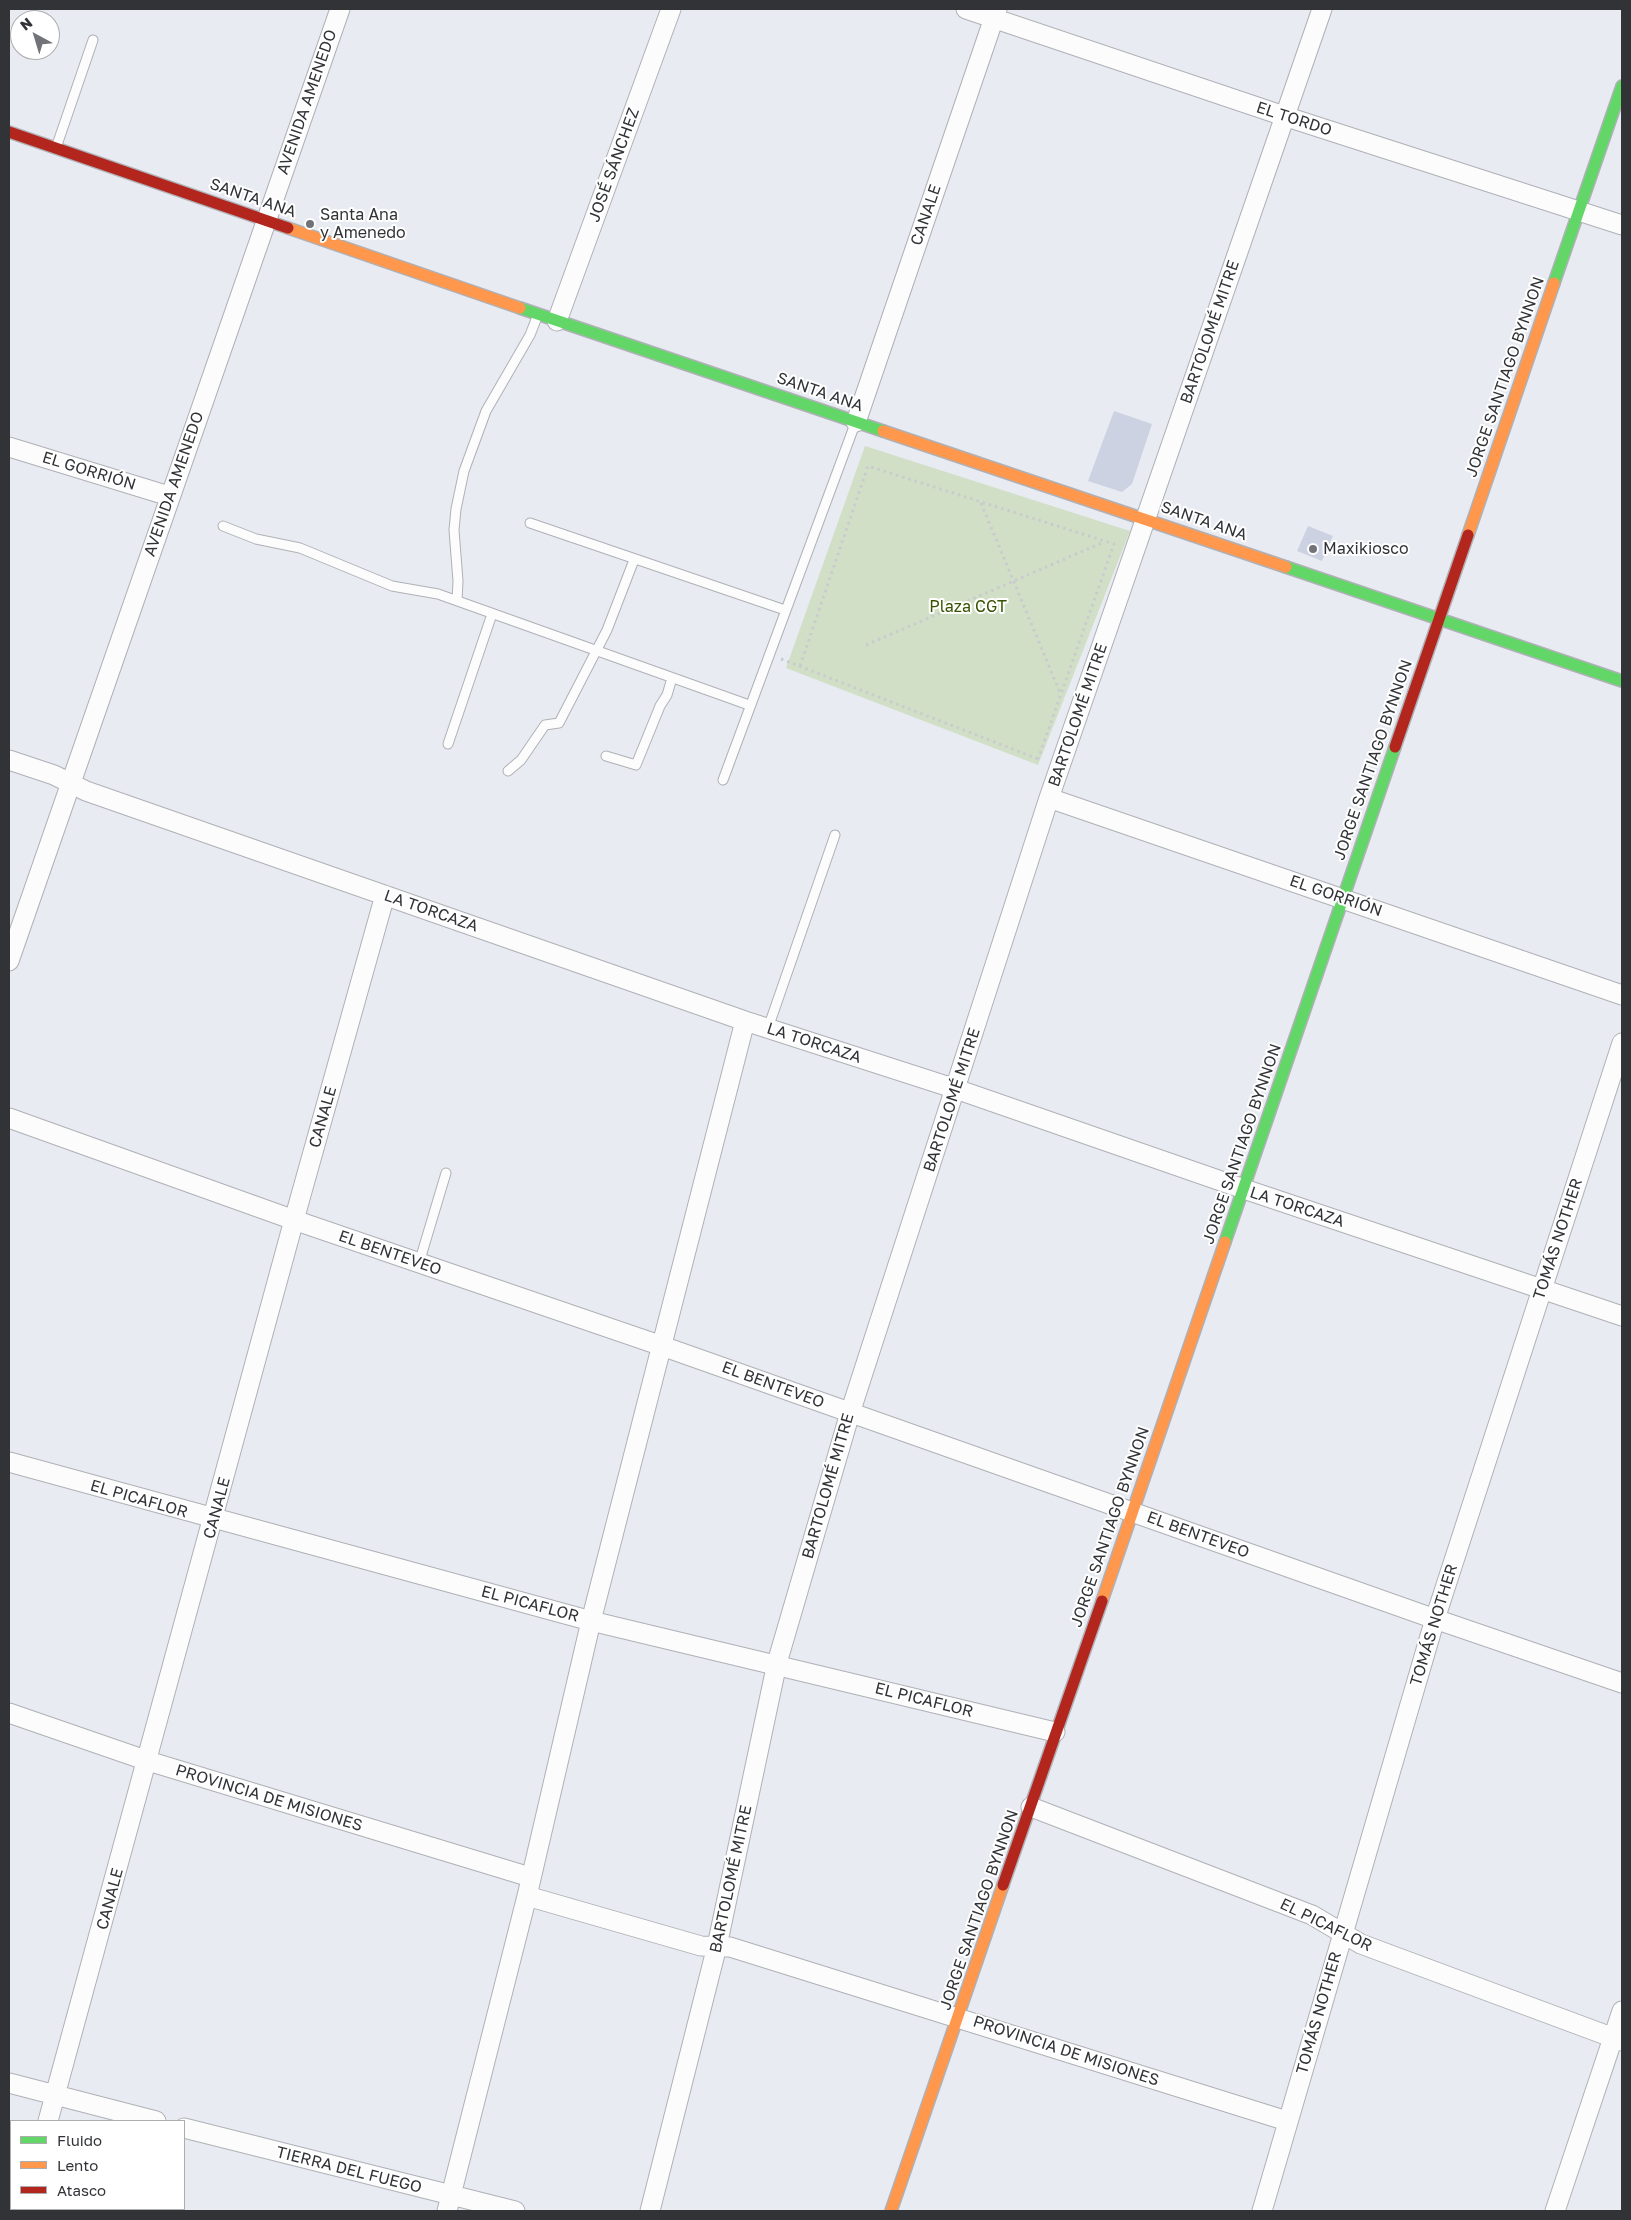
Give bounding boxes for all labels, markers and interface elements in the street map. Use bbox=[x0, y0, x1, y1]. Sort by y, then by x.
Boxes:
north arrow bbox=[10, 10, 60, 60]
text: N bbox=[16, 14, 35, 34]
street label: AVENIDA AMENEDO bbox=[273, 27, 341, 177]
street label: EL TORDO bbox=[1254, 98, 1334, 140]
street label: JOSÉ SÁNCHEZ bbox=[584, 105, 644, 225]
street label: SANTA ANA bbox=[207, 174, 299, 222]
street label: CANALE bbox=[907, 182, 945, 248]
place label: Santa Ana y Amenedo bbox=[320, 205, 406, 243]
marker: Santa Ana y Amenedo bbox=[304, 218, 316, 230]
street label: BARTOLOMÉ MITRE bbox=[1176, 258, 1244, 406]
street label: JORGE SANTIAGO BYNNON bbox=[1462, 274, 1548, 480]
street label: SANTA ANA bbox=[774, 368, 866, 416]
street label: AVENIDA AMENEDO bbox=[140, 409, 208, 559]
street label: EL GORRIÓN bbox=[40, 448, 138, 494]
street label: SANTA ANA bbox=[1158, 497, 1250, 545]
place label: Maxikiosco bbox=[1323, 539, 1409, 559]
marker: Maxikiosco bbox=[1307, 543, 1319, 555]
park label: Plaza CGT bbox=[929, 597, 1007, 617]
street label: BARTOLOMÉ MITRE bbox=[1044, 641, 1112, 789]
street label: JORGE SANTIAGO BYNNON bbox=[1330, 657, 1416, 863]
street label: EL GORRIÓN bbox=[1287, 871, 1385, 921]
street label: LA TORCAZA bbox=[381, 886, 481, 936]
street label: LA TORCAZA bbox=[764, 1019, 864, 1067]
street label: BARTOLOMÉ MITRE bbox=[920, 1025, 984, 1175]
street label: JORGE SANTIAGO BYNNON bbox=[1199, 1041, 1285, 1247]
street label: CANALE bbox=[305, 1084, 341, 1150]
street label: TOMÁS NOTHER bbox=[1529, 1176, 1587, 1302]
street label: LA TORCAZA bbox=[1247, 1183, 1347, 1231]
street label: EL BENTEVEO bbox=[336, 1226, 444, 1280]
street label: EL BENTEVEO bbox=[719, 1358, 827, 1412]
street label: BARTOLOMÉ MITRE bbox=[798, 1411, 858, 1561]
street label: JORGE SANTIAGO BYNNON bbox=[1067, 1424, 1153, 1630]
street label: CANALE bbox=[200, 1475, 234, 1541]
street label: EL PICAFLOR bbox=[88, 1476, 190, 1522]
street label: EL BENTEVEO bbox=[1144, 1508, 1252, 1562]
street label: TOMÁS NOTHER bbox=[1406, 1562, 1462, 1688]
street label: EL PICAFLOR bbox=[479, 1582, 581, 1626]
street label: EL PICAFLOR bbox=[873, 1679, 975, 1721]
street label: PROVINCIA DE MISIONES bbox=[173, 1760, 365, 1836]
street label: BARTOLOMÉ MITRE bbox=[706, 1803, 756, 1955]
street label: JORGE SANTIAGO BYNNON bbox=[936, 1807, 1022, 2013]
street label: CANALE bbox=[93, 1866, 127, 1932]
street label: EL PICAFLOR bbox=[1277, 1894, 1375, 1956]
street label: TOMÁS NOTHER bbox=[1292, 1950, 1346, 2076]
street label: PROVINCIA DE MISIONES bbox=[971, 2012, 1161, 2090]
legend bbox=[10, 2120, 185, 2210]
text: Fluido bbox=[57, 2131, 102, 2149]
street label: TIERRA DEL FUEGO bbox=[274, 2143, 424, 2197]
text: Lento bbox=[57, 2156, 98, 2174]
text: Atasco bbox=[57, 2181, 106, 2199]

